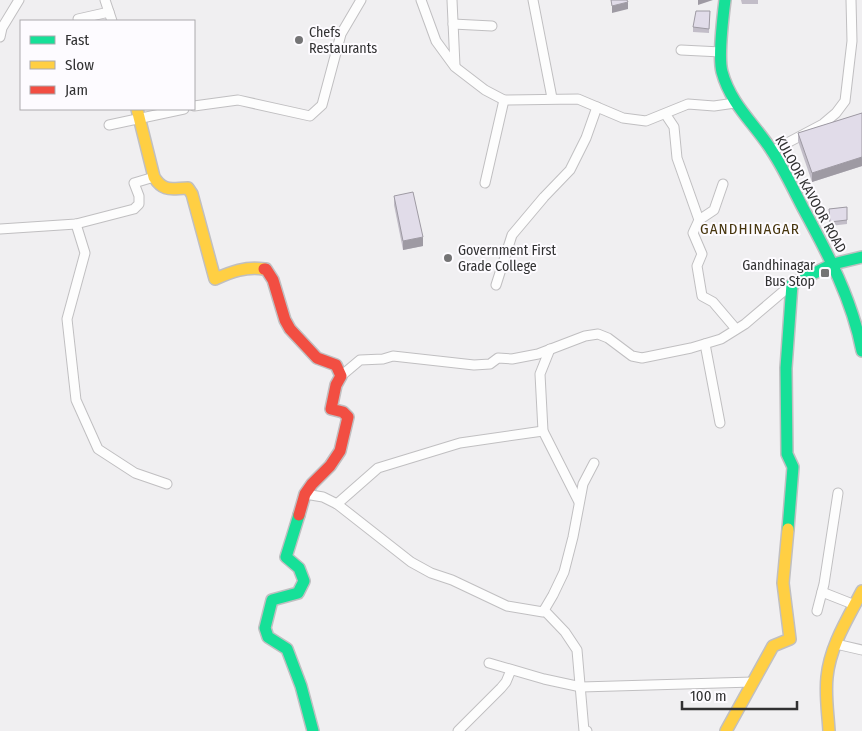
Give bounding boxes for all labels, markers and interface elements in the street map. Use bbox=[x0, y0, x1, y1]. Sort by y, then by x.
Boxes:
legend bbox=[20, 20, 195, 110]
place label: Chefs Restaurants bbox=[309, 24, 377, 57]
text: Fast bbox=[65, 31, 89, 49]
marker: Chefs Restaurants bbox=[293, 34, 305, 46]
text: Slow bbox=[65, 56, 94, 74]
text: Jam bbox=[65, 81, 88, 99]
street label: KULOOR KAVOOR ROAD bbox=[771, 133, 850, 256]
district label: GANDHINAGAR bbox=[700, 220, 800, 238]
place label: Government First Grade College bbox=[458, 242, 556, 275]
marker: Government First Grade College bbox=[442, 252, 454, 264]
place label: Gandhinagar Bus Stop bbox=[742, 257, 815, 290]
marker: Gandhinagar Bus Stop bbox=[819, 267, 831, 279]
scale bar bbox=[682, 678, 797, 710]
text: 100 m bbox=[690, 687, 727, 705]

